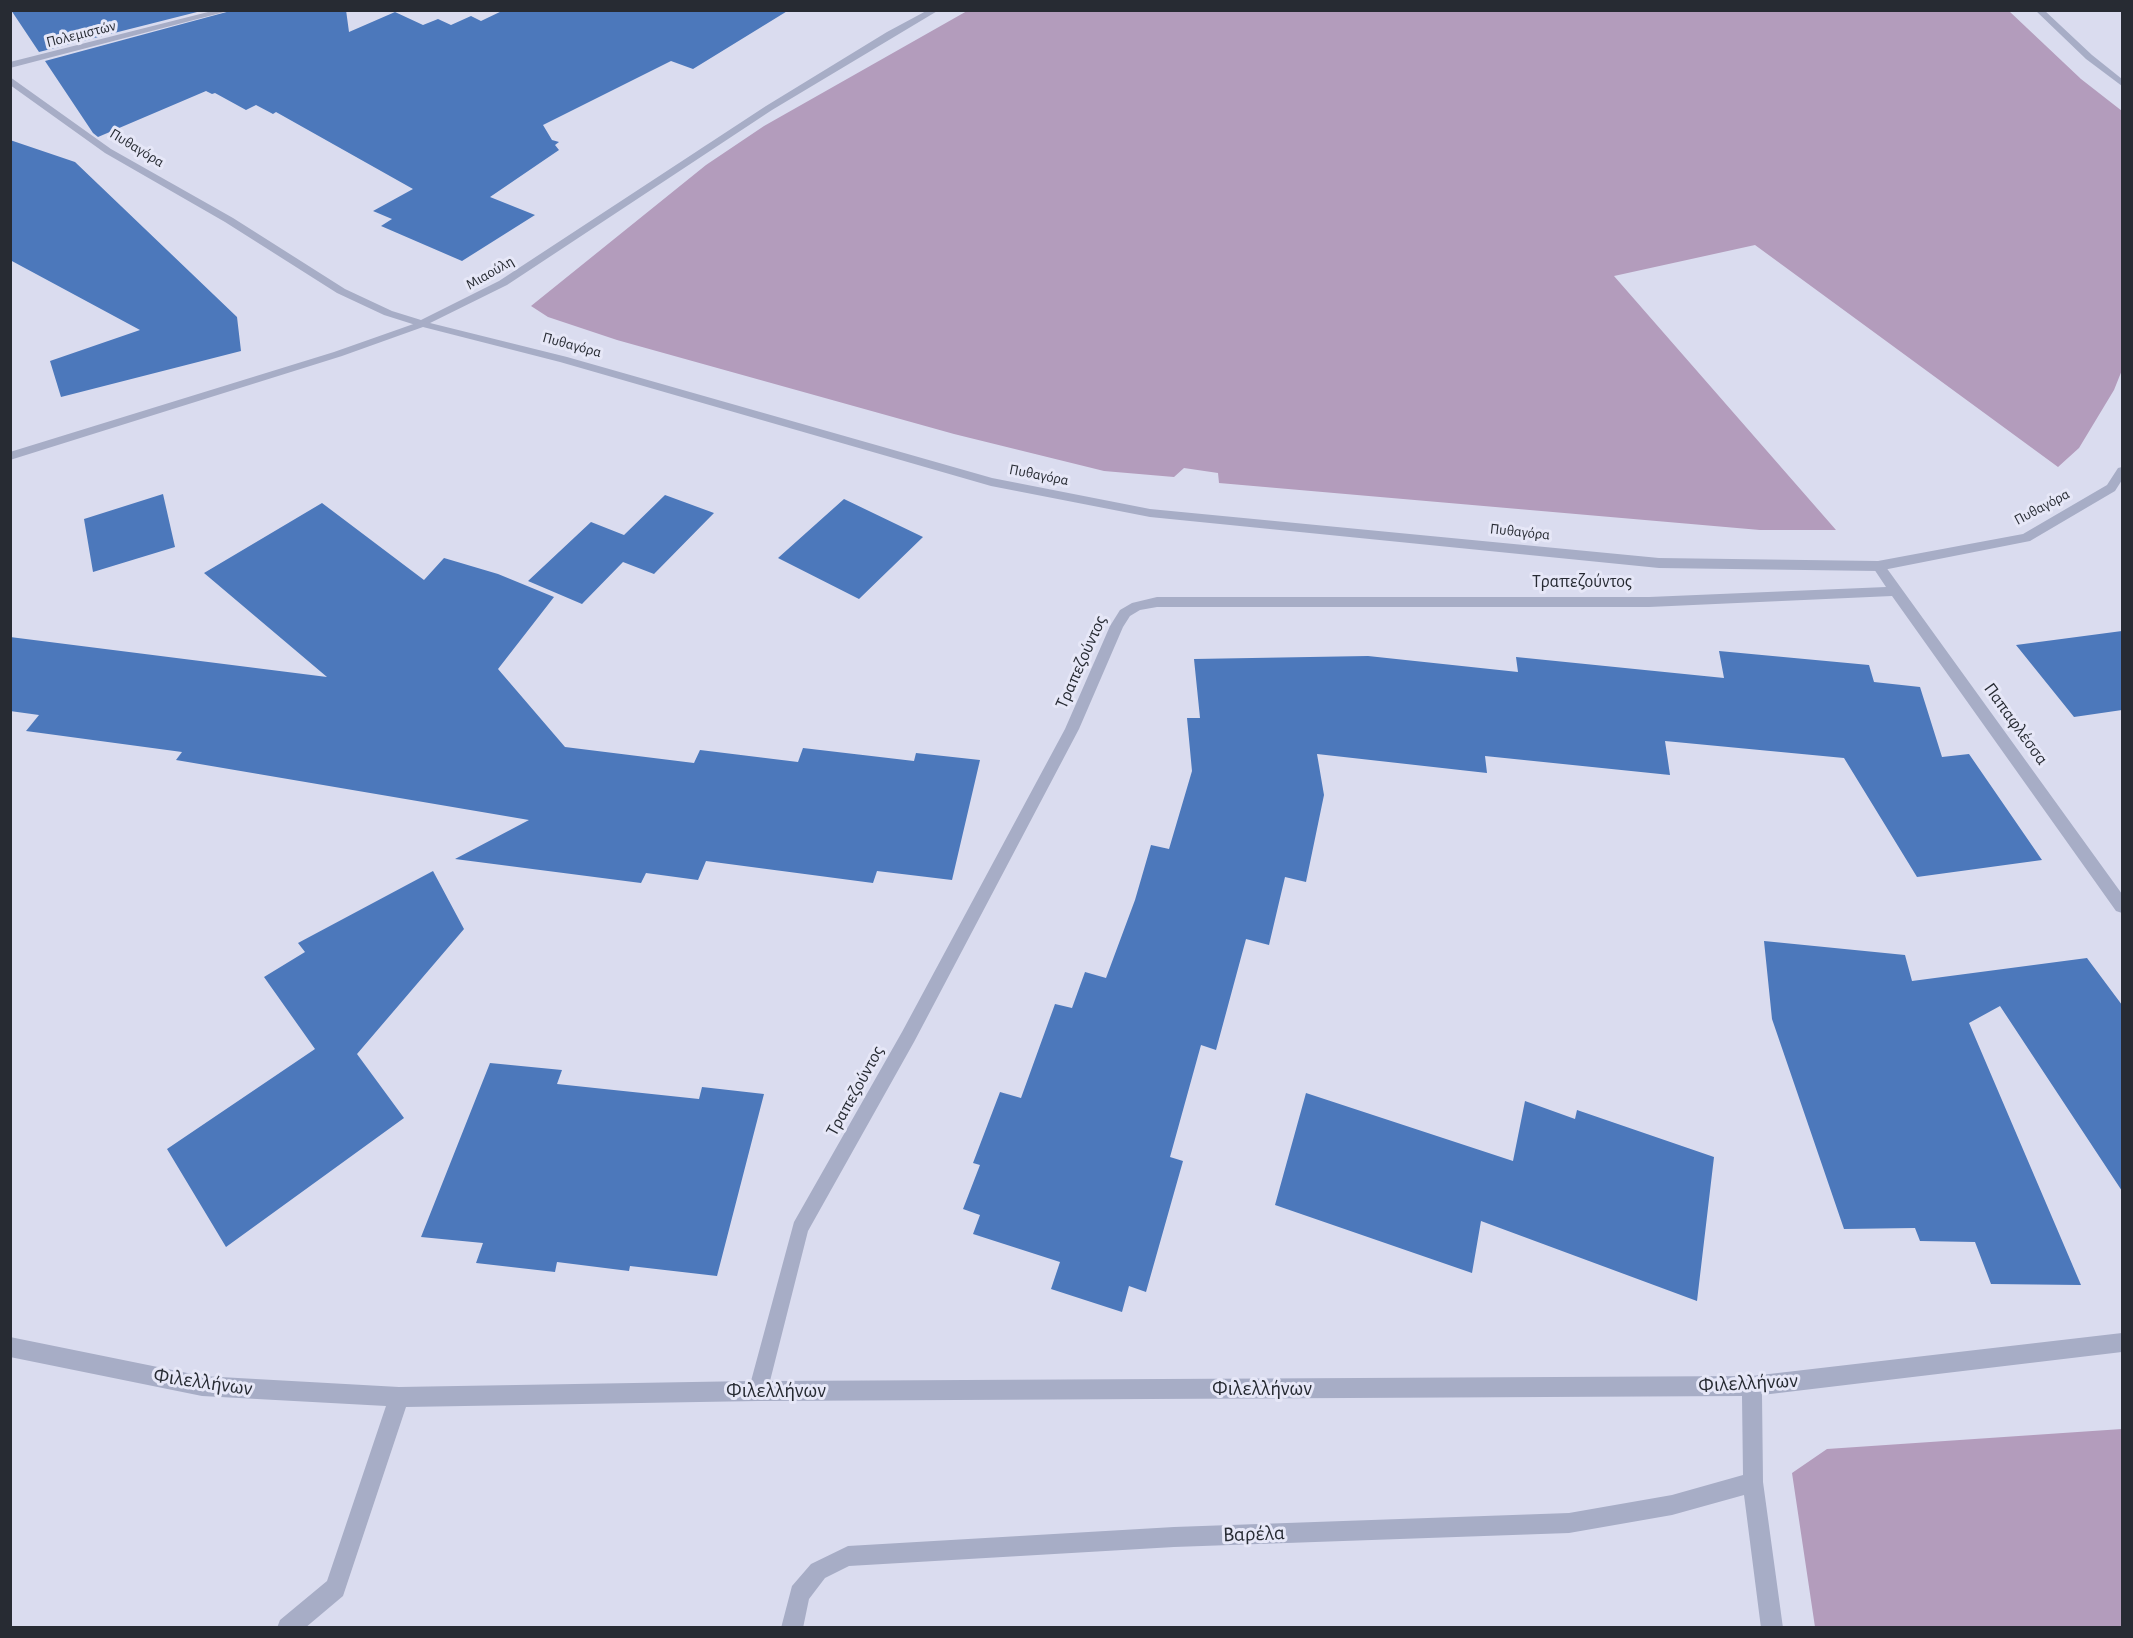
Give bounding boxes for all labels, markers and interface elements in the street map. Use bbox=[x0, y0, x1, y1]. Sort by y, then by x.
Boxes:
street label: Πολεμιστών bbox=[44, 17, 118, 51]
street label: Πυθαγόρα bbox=[106, 125, 168, 171]
street label: Μιαούλη bbox=[463, 252, 517, 294]
street label: Πυθαγόρα bbox=[540, 328, 604, 362]
street label: Πυθαγόρα bbox=[1008, 460, 1070, 490]
street label: Πυθαγόρα bbox=[2011, 485, 2073, 529]
street label: Πυθαγόρα bbox=[1489, 520, 1551, 544]
street label: Τραπεζούντος bbox=[1532, 571, 1632, 593]
street label: Τραπεζούντος bbox=[1051, 612, 1111, 712]
street label: Παπαφλέσσα bbox=[1979, 679, 2053, 769]
street label: Τραπεζούντος bbox=[821, 1042, 889, 1140]
street label: Φιλελλήνων bbox=[152, 1363, 254, 1401]
street label: Φιλελλήνων bbox=[1697, 1368, 1799, 1398]
street label: Φιλελλήνων bbox=[1212, 1376, 1312, 1402]
street label: Φιλελλήνων bbox=[726, 1378, 826, 1404]
street label: Βαρέλα bbox=[1223, 1520, 1285, 1548]

